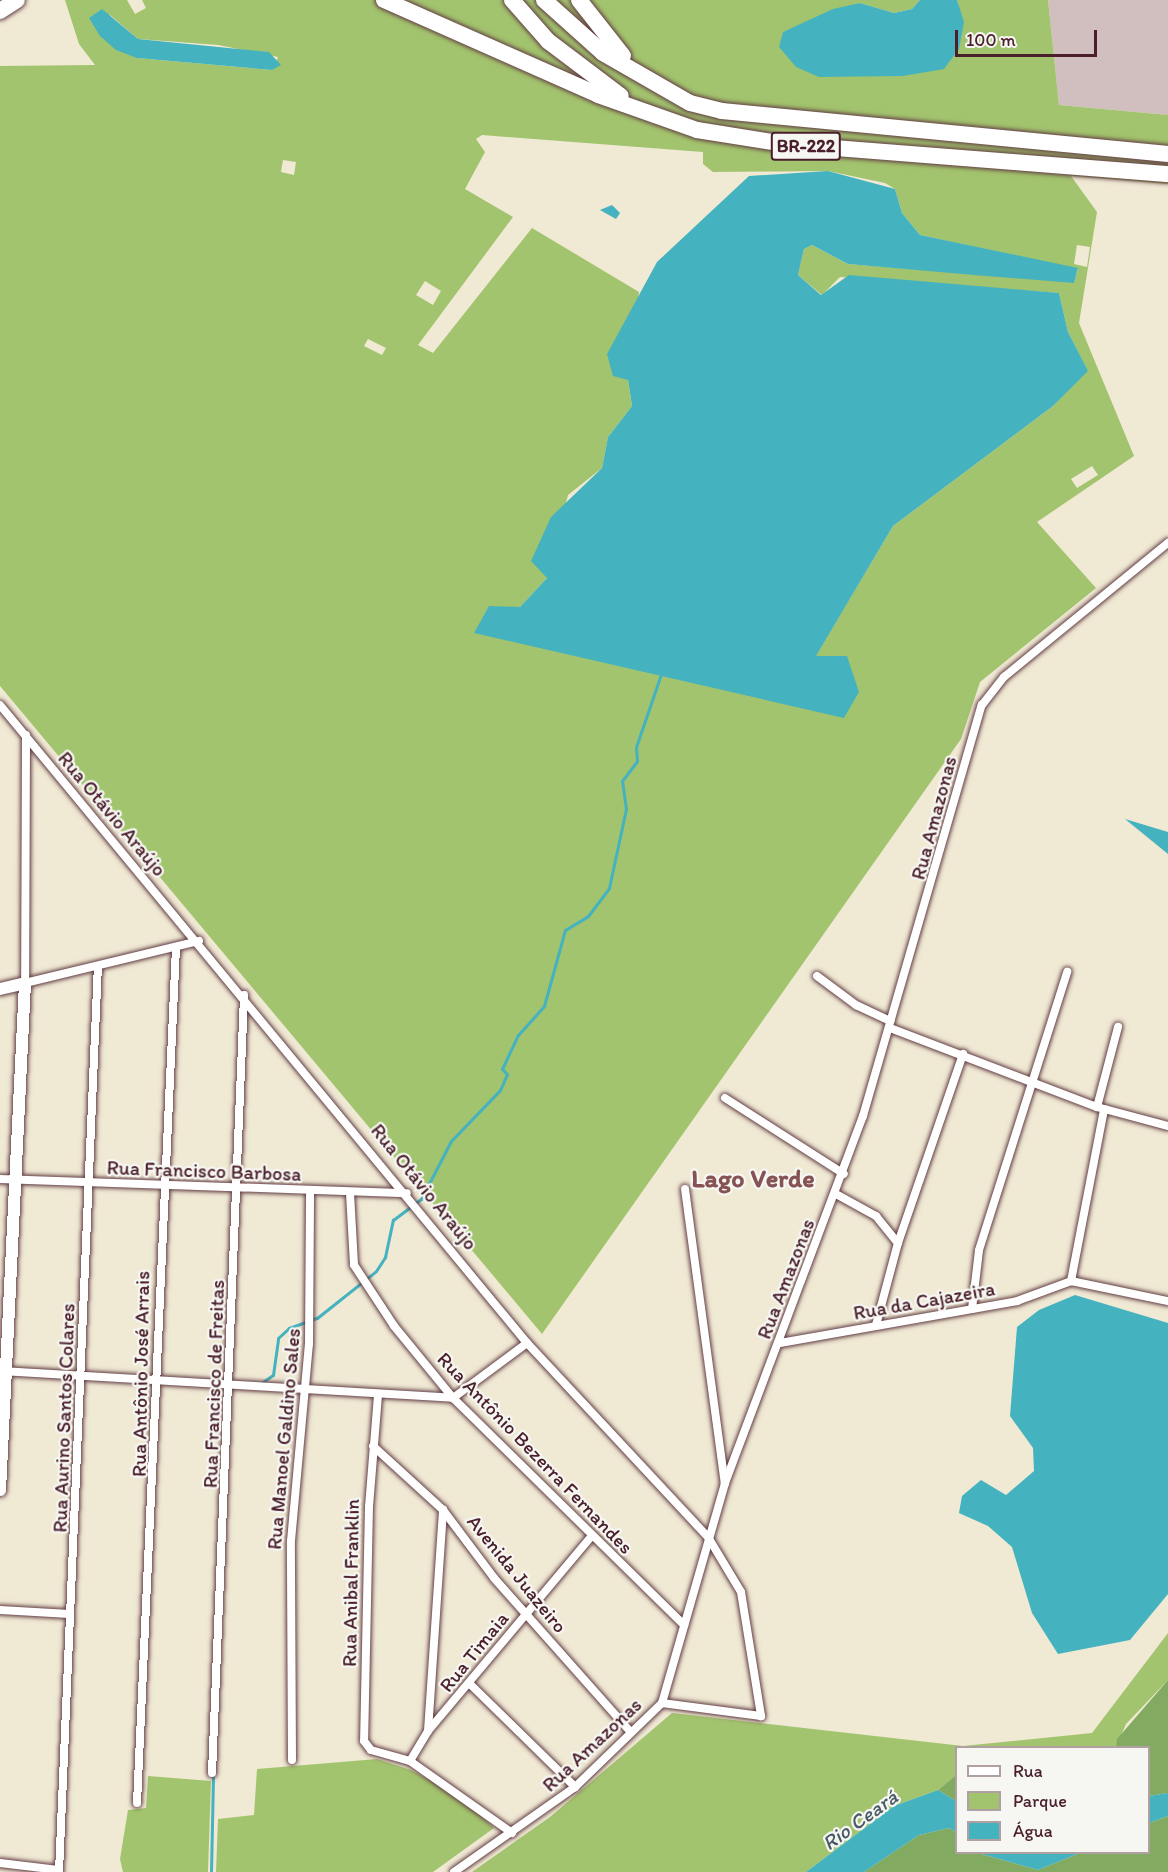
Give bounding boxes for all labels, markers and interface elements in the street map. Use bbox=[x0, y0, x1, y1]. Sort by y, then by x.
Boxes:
scale bar bbox=[958, 18, 1100, 56]
text: 100 m bbox=[966, 29, 1016, 51]
road number: BR-222 bbox=[770, 131, 842, 161]
street label: Rua Otávio Araújo bbox=[53, 746, 171, 882]
street label: Rua Amazonas bbox=[906, 753, 962, 883]
street label: Rua Otávio Araújo bbox=[365, 1119, 483, 1255]
street label: Rua Francisco Barbosa bbox=[106, 1156, 302, 1186]
district label: Lago Verde bbox=[692, 1163, 814, 1195]
street label: Rua Amazonas bbox=[752, 1215, 820, 1343]
street label: Rua Antônio José Arrais bbox=[127, 1271, 155, 1477]
street label: Rua da Cajazeira bbox=[851, 1277, 997, 1325]
street label: Rua Francisco de Freitas bbox=[198, 1280, 230, 1488]
street label: Rua Aurino Santos Colares bbox=[48, 1303, 80, 1533]
street label: Rua Manoel Galdino Sales bbox=[262, 1327, 306, 1551]
street label: Rua Antônio Bezerra Fernandes bbox=[432, 1347, 638, 1559]
street label: Rua Anibal Franklin bbox=[338, 1499, 364, 1667]
street label: Avenida Juazeiro bbox=[462, 1510, 572, 1638]
street label: Rua Timaia bbox=[434, 1607, 514, 1697]
street label: Rua Amazonas bbox=[537, 1693, 647, 1797]
legend bbox=[955, 1746, 1150, 1854]
text: Rua bbox=[1013, 1760, 1043, 1782]
water label: Rio Ceará bbox=[818, 1784, 902, 1856]
text: Parque bbox=[1013, 1790, 1067, 1812]
text: Água bbox=[1013, 1820, 1053, 1842]

